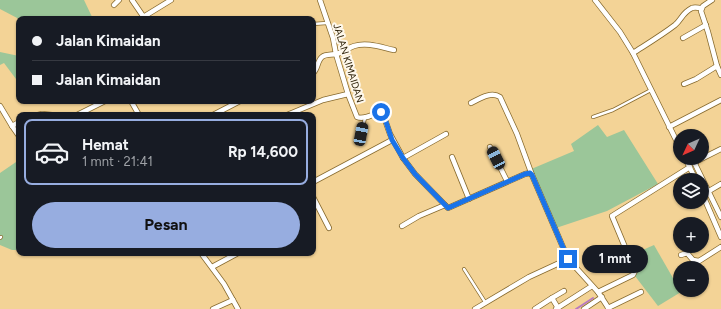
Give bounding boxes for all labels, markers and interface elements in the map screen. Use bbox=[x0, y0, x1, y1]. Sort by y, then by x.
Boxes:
street label: JALAN KIMAIDAN bbox=[330, 22, 367, 104]
text: Jalan Kimaidan bbox=[56, 32, 160, 50]
text: Jalan Kimaidan bbox=[56, 71, 160, 89]
route start bbox=[372, 103, 390, 121]
car bbox=[353, 121, 369, 147]
north arrow bbox=[673, 129, 709, 165]
map controls bbox=[673, 129, 709, 297]
icon: car bbox=[34, 134, 70, 170]
text: Hemat bbox=[82, 136, 129, 154]
text: Rp 14,600 bbox=[228, 143, 298, 161]
car bbox=[485, 145, 507, 171]
text: 1 mnt · 21:41 bbox=[82, 154, 153, 169]
button: layers bbox=[673, 173, 709, 209]
button: Pesan bbox=[32, 202, 300, 248]
button: + bbox=[673, 217, 709, 253]
callout: 1 mnt bbox=[582, 245, 648, 273]
route end bbox=[559, 250, 577, 268]
text: 1 mnt bbox=[599, 251, 631, 266]
button: − bbox=[673, 261, 709, 297]

